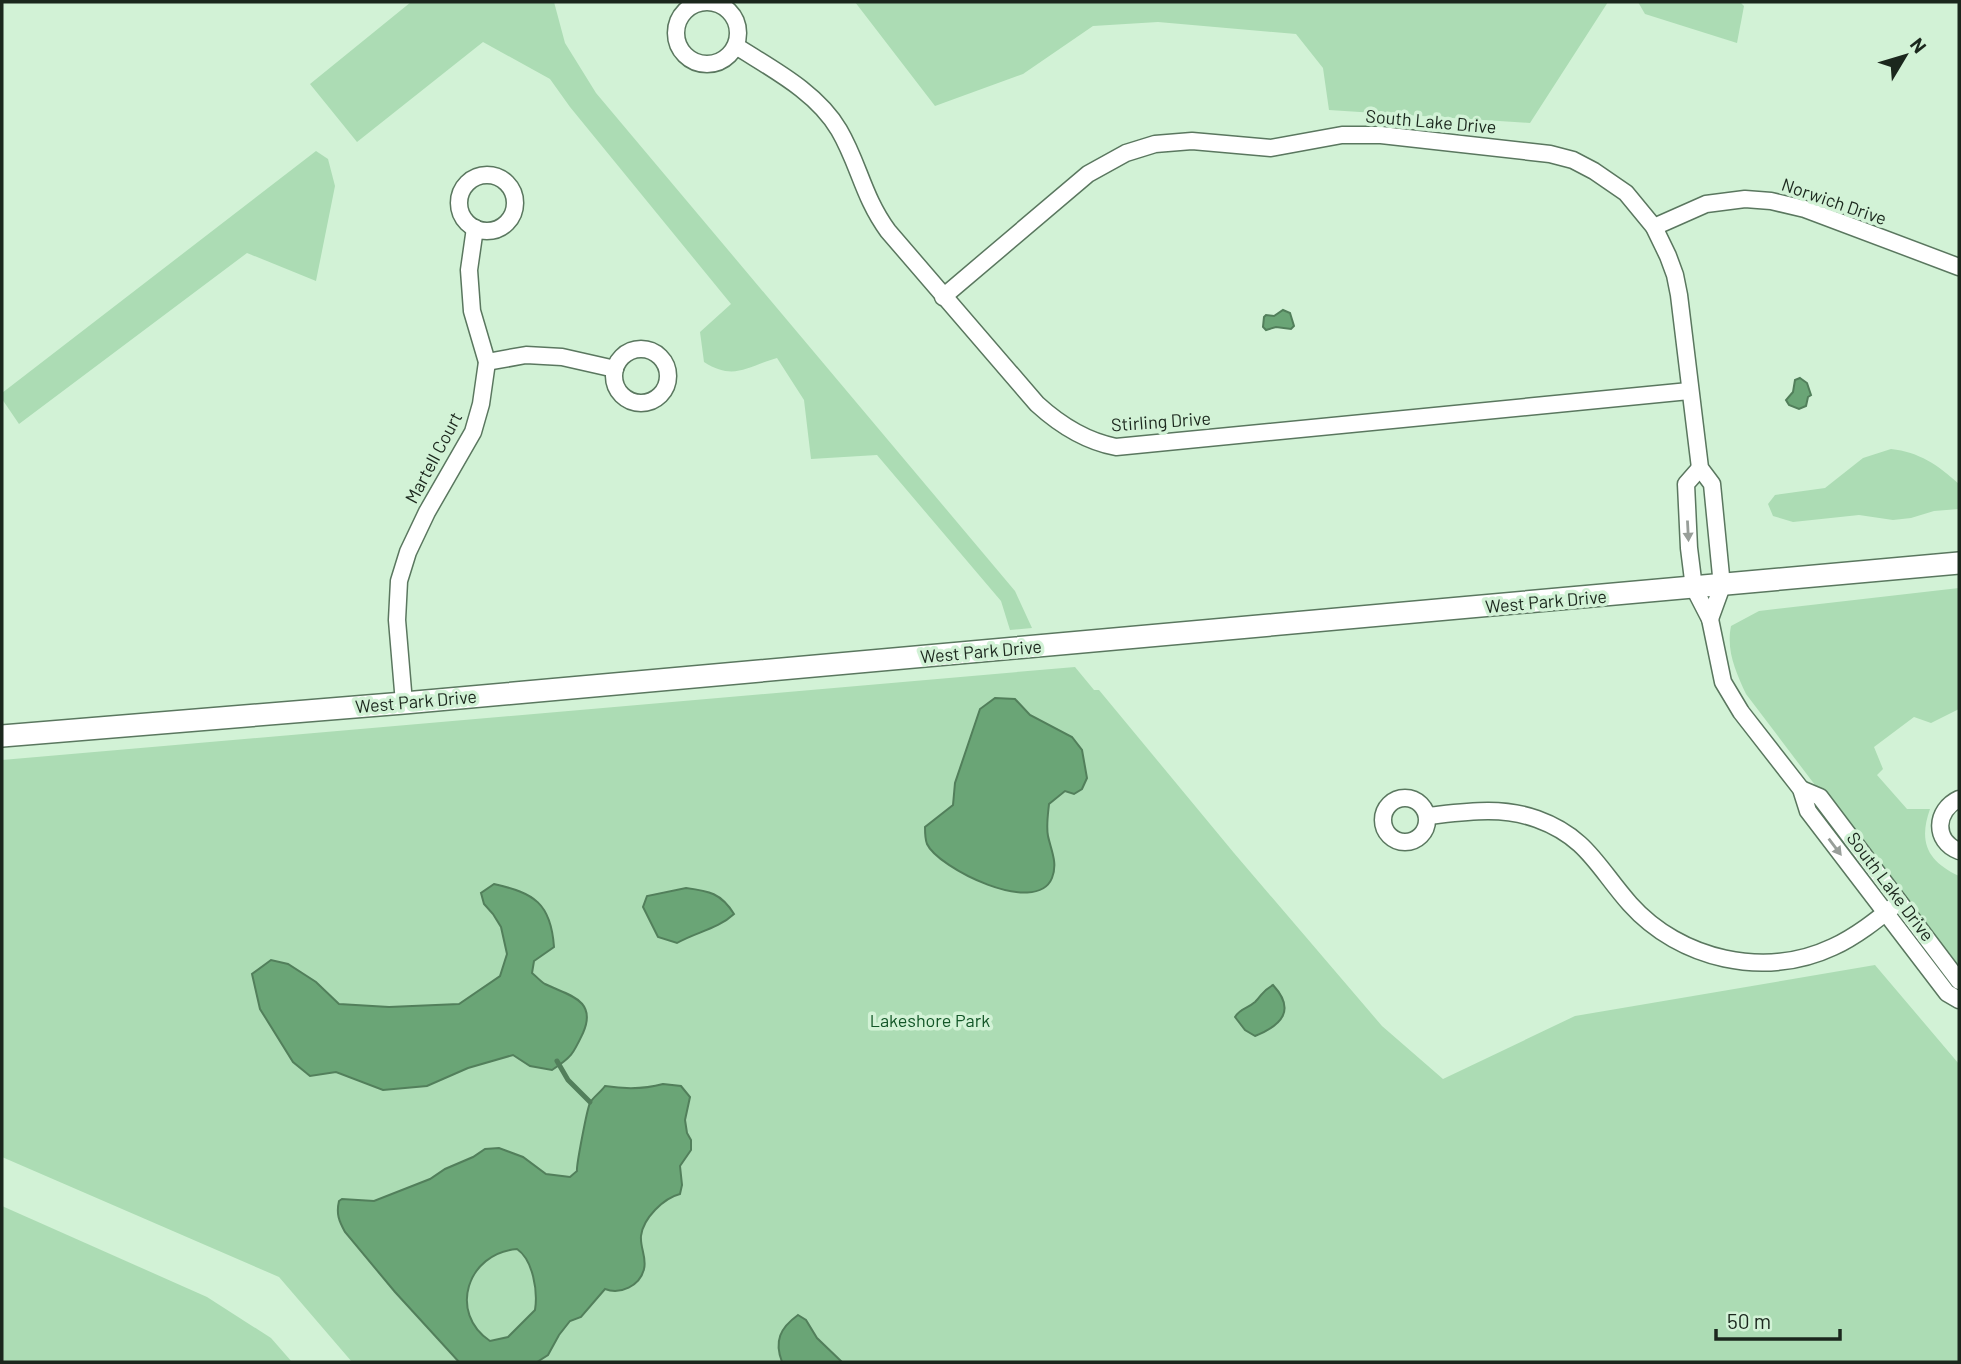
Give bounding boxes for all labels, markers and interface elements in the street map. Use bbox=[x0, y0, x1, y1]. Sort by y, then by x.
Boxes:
north arrow bbox=[1870, 21, 1940, 91]
text: N bbox=[1906, 33, 1932, 57]
street label: South Lake Drive bbox=[1365, 104, 1497, 138]
street label: Norwich Drive bbox=[1779, 173, 1890, 229]
street label: Stirling Drive bbox=[1110, 407, 1212, 435]
street label: Martell Court bbox=[400, 408, 466, 507]
one-way arrow bbox=[1683, 520, 1694, 542]
street label: West Park Drive bbox=[1484, 585, 1608, 617]
street label: West Park Drive bbox=[919, 635, 1043, 667]
street label: West Park Drive bbox=[354, 685, 478, 717]
street label: South Lake Drive bbox=[1843, 827, 1939, 945]
one-way arrow bbox=[1828, 838, 1842, 856]
park label: Lakeshore Park bbox=[870, 1009, 990, 1031]
scale bar bbox=[1716, 1298, 1840, 1342]
text: 50 m bbox=[1727, 1308, 1771, 1333]

